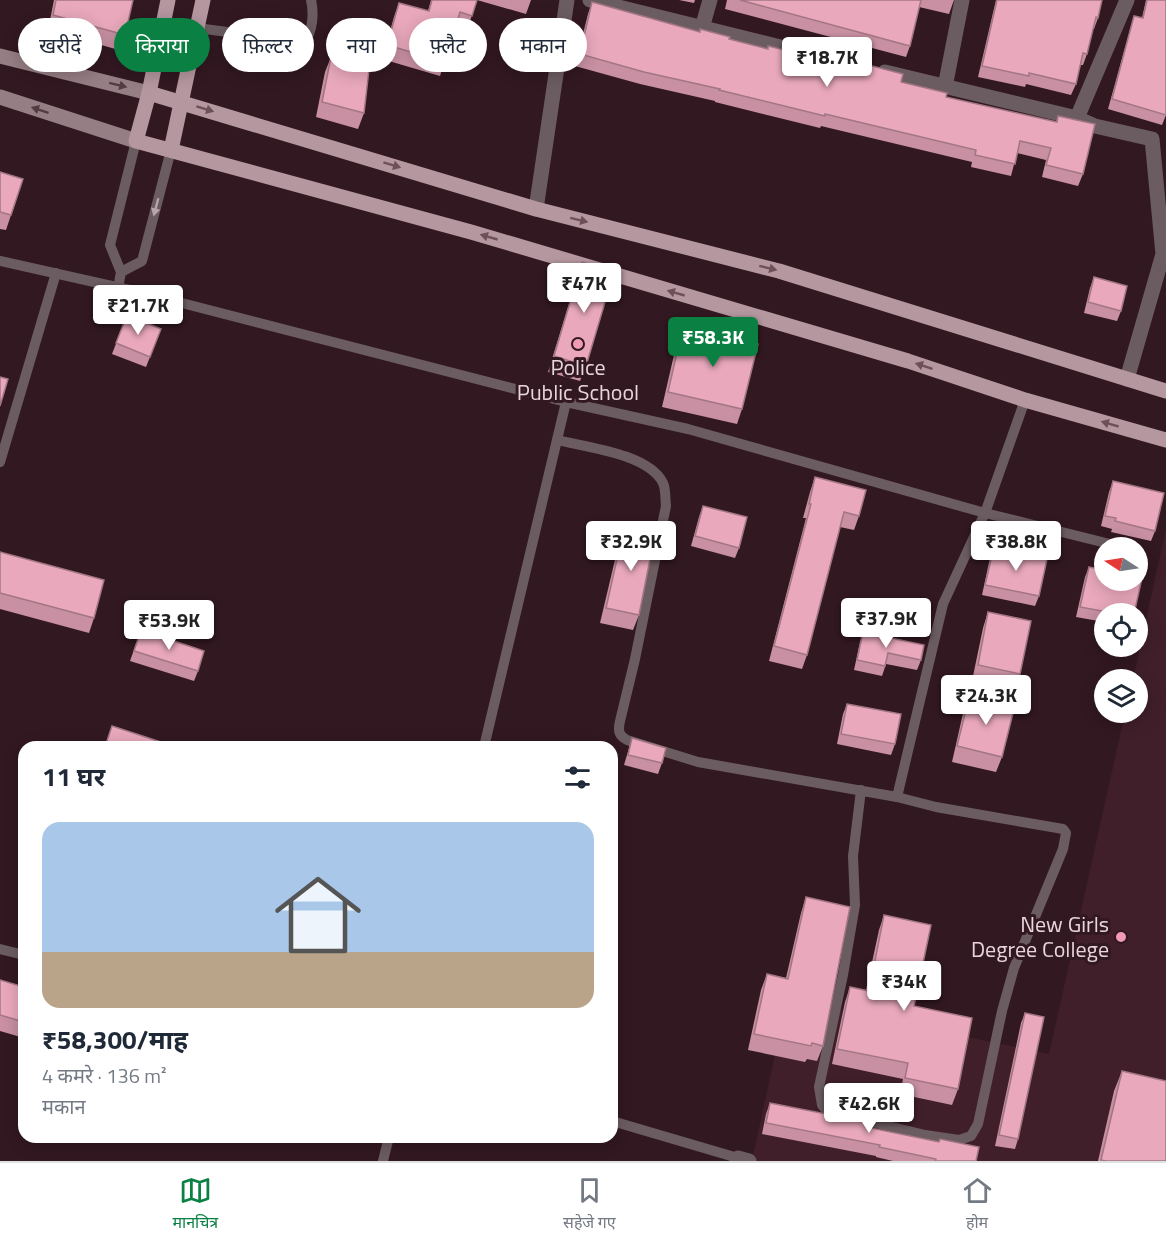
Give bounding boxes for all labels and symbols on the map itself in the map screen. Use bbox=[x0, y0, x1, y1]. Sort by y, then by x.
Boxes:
pin: ₹18.7K bbox=[778, 37, 876, 88]
one-way arrow bbox=[109, 81, 127, 91]
one-way arrow bbox=[31, 105, 49, 114]
one-way arrow bbox=[196, 105, 214, 114]
one-way arrow bbox=[383, 161, 401, 170]
one-way arrow bbox=[151, 198, 160, 216]
one-way arrow bbox=[570, 216, 588, 225]
one-way arrow bbox=[480, 232, 498, 242]
pin: ₹47K bbox=[548, 263, 620, 314]
one-way arrow bbox=[759, 263, 777, 273]
pin: ₹21.7K bbox=[89, 285, 187, 336]
one-way arrow bbox=[667, 287, 685, 297]
pin: ₹58.3K bbox=[664, 317, 762, 368]
marker: Police Public School bbox=[571, 337, 585, 351]
place label: Police Public School bbox=[517, 350, 639, 409]
one-way arrow bbox=[915, 361, 933, 370]
one-way arrow bbox=[1101, 419, 1119, 428]
pin: ₹32.9K bbox=[582, 521, 680, 572]
pin: ₹38.8K bbox=[967, 521, 1065, 572]
north arrow bbox=[1094, 537, 1148, 591]
pin: ₹37.9K bbox=[837, 598, 935, 649]
pin: ₹53.9K bbox=[120, 600, 218, 651]
pin: ₹24.3K bbox=[937, 675, 1035, 726]
place label: New Girls Degree College bbox=[971, 907, 1109, 966]
marker: New Girls Degree College bbox=[1114, 930, 1128, 944]
pin: ₹34K bbox=[868, 961, 940, 1012]
pin: ₹42.6K bbox=[820, 1083, 918, 1134]

